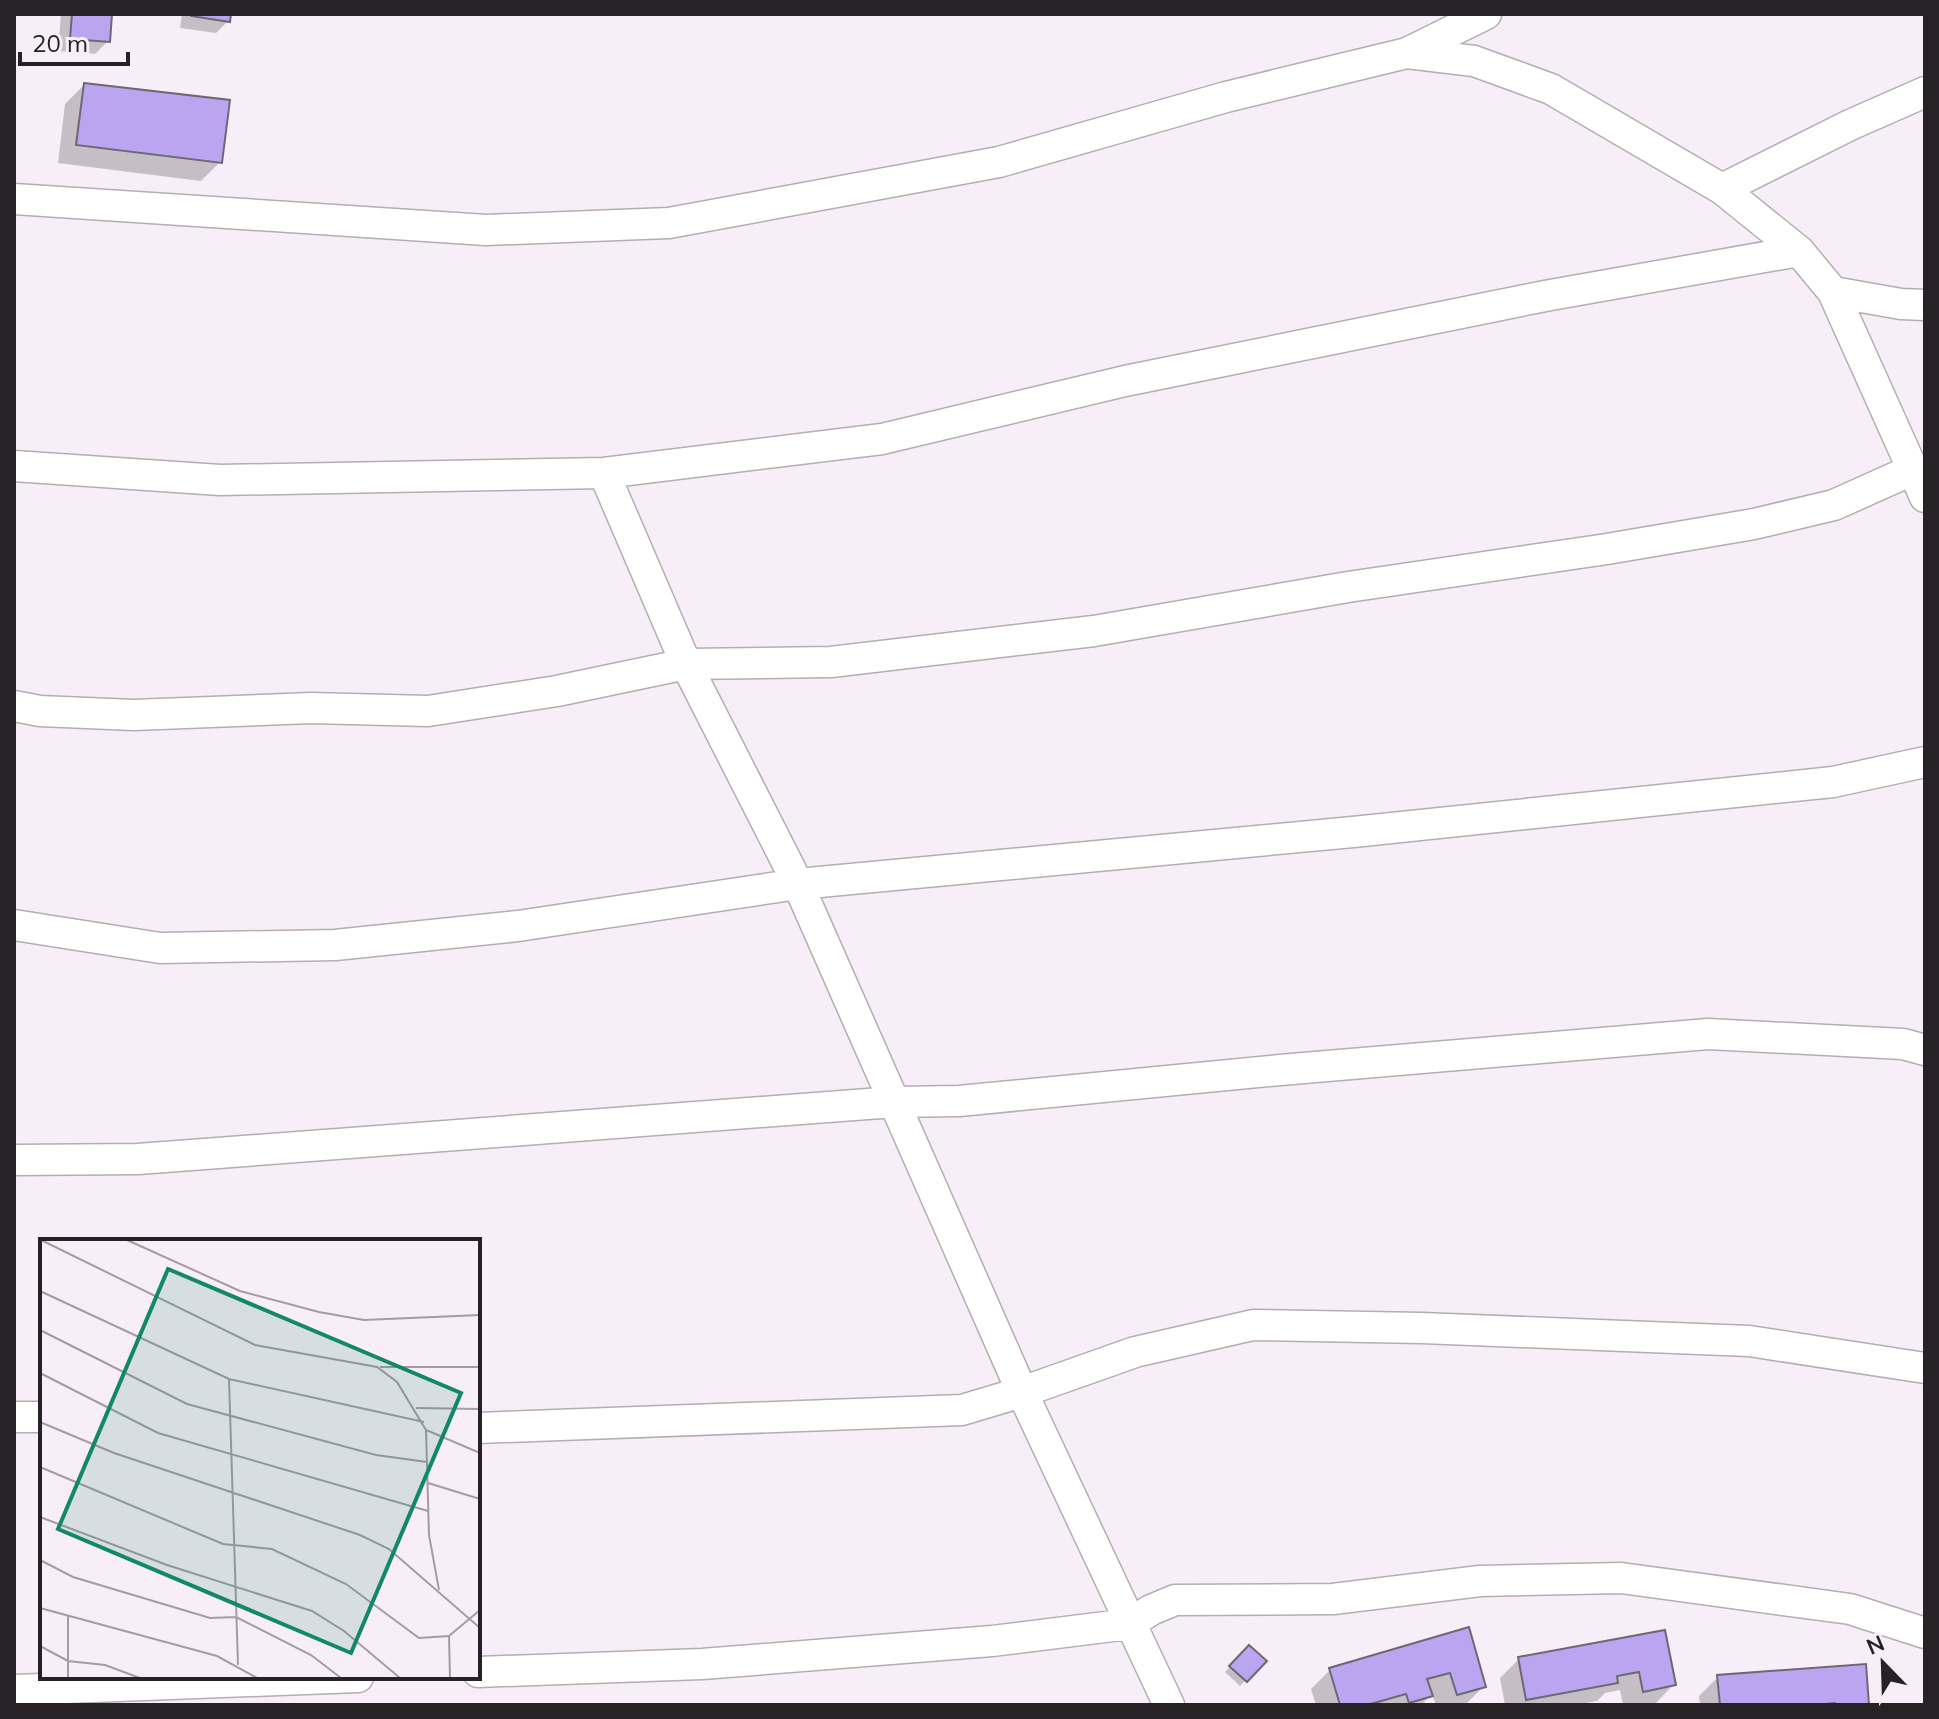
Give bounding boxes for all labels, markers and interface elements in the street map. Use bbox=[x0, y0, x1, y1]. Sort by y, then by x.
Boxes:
scale bar bbox=[20, 16, 128, 66]
text: 20 m bbox=[32, 28, 88, 58]
inset map bbox=[40, 1239, 480, 1679]
north arrow bbox=[1843, 1623, 1923, 1703]
text: N bbox=[1862, 1628, 1888, 1661]

